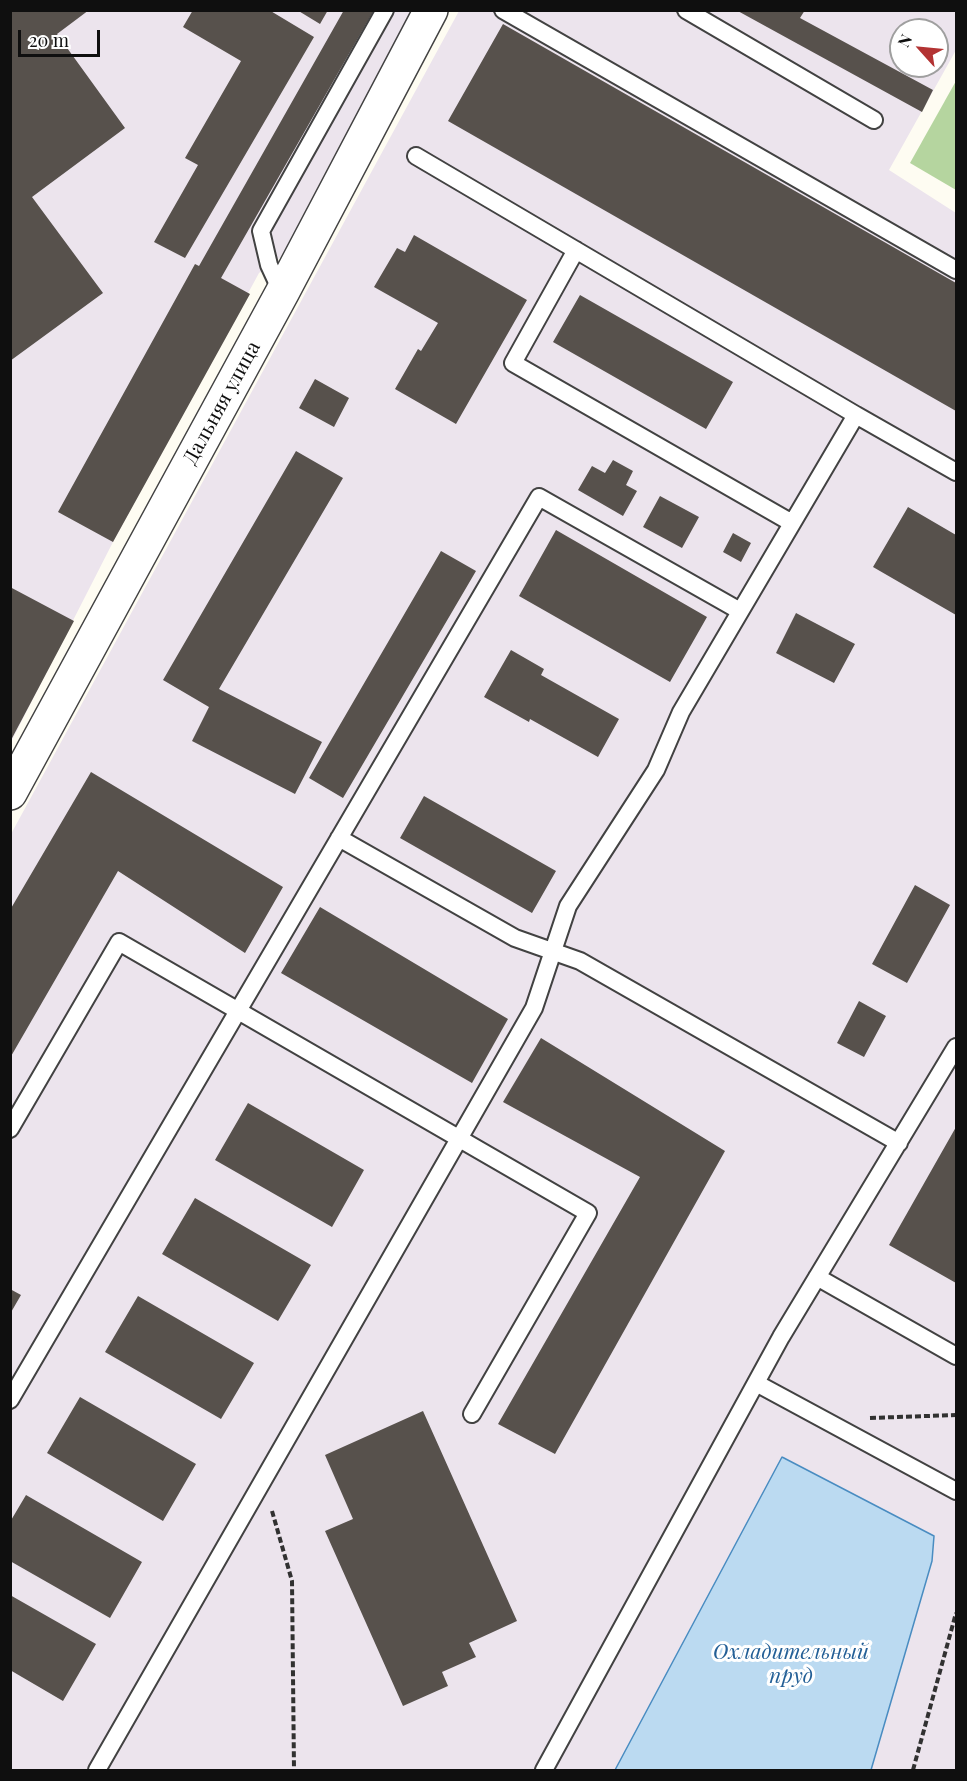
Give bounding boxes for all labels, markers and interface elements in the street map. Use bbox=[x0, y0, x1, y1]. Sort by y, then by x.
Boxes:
scale bar bbox=[21, 18, 104, 56]
north arrow bbox=[889, 18, 949, 78]
text: 20 m bbox=[29, 28, 69, 52]
text: N bbox=[892, 31, 916, 50]
street label: Дальняя улица bbox=[178, 337, 266, 469]
water label: Охладительный пруд bbox=[713, 1639, 869, 1689]

